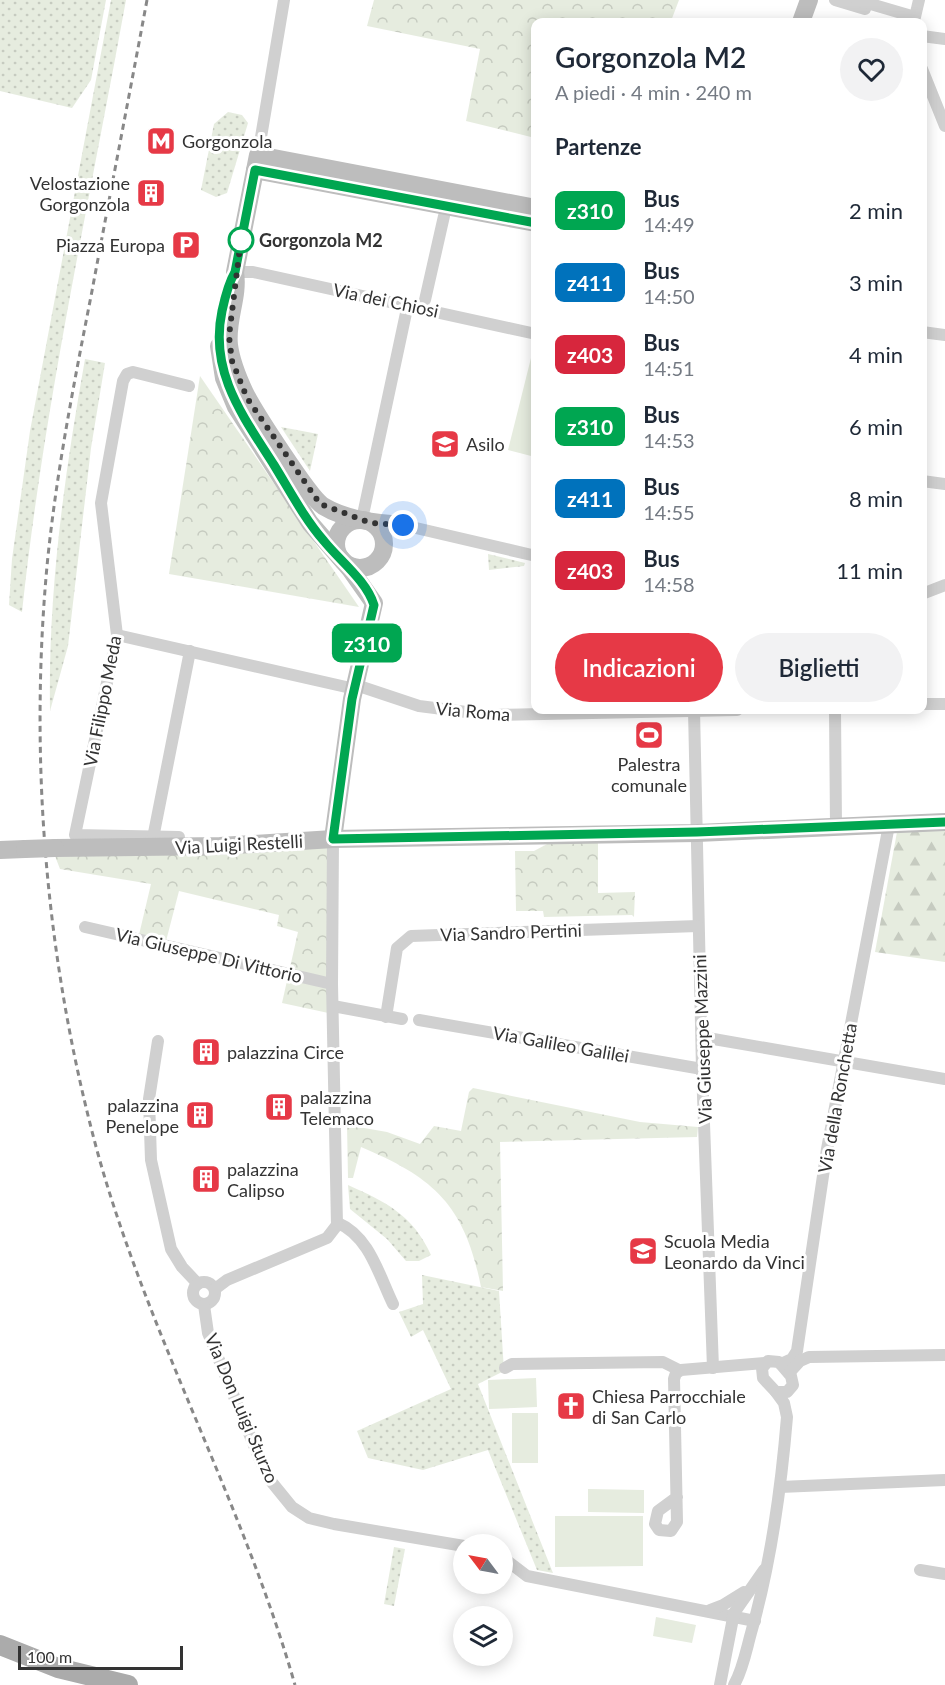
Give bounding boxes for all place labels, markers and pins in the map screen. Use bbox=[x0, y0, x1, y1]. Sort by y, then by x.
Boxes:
metro station icon: Gorgonzola bbox=[145, 125, 177, 157]
place label: Gorgonzola bbox=[182, 130, 272, 152]
place label: Velostazione Gorgonzola bbox=[30, 172, 130, 215]
building icon: Velostazione Gorgonzola bbox=[135, 177, 167, 209]
marker: Gorgonzola M2 bbox=[228, 227, 254, 253]
parking icon: Piazza Europa bbox=[170, 229, 202, 261]
place label: Gorgonzola M2 bbox=[259, 229, 383, 251]
place label: Piazza Europa bbox=[56, 234, 165, 256]
school or university icon: Asilo bbox=[429, 428, 461, 460]
place label: Asilo bbox=[466, 433, 505, 455]
sports icon: Palestra comunale bbox=[633, 719, 665, 751]
place label: Palestra comunale bbox=[611, 753, 687, 796]
building icon: palazzina Circe bbox=[190, 1036, 222, 1068]
place label: palazzina Circe bbox=[227, 1041, 344, 1063]
place label: palazzina Telemaco bbox=[300, 1086, 374, 1129]
building icon: palazzina Telemaco bbox=[263, 1091, 295, 1123]
place label: palazzina Penelope bbox=[106, 1094, 179, 1137]
building icon: palazzina Penelope bbox=[184, 1099, 216, 1131]
place label: palazzina Calipso bbox=[227, 1158, 299, 1201]
building icon: palazzina Calipso bbox=[190, 1163, 222, 1195]
place label: Scuola Media Leonardo da Vinci bbox=[664, 1230, 805, 1273]
school or university icon: Scuola Media Leonardo da Vinci bbox=[627, 1235, 659, 1267]
place label: Chiesa Parrocchiale di San Carlo bbox=[592, 1385, 746, 1428]
church icon: Chiesa Parrocchiale di San Carlo bbox=[555, 1390, 587, 1422]

